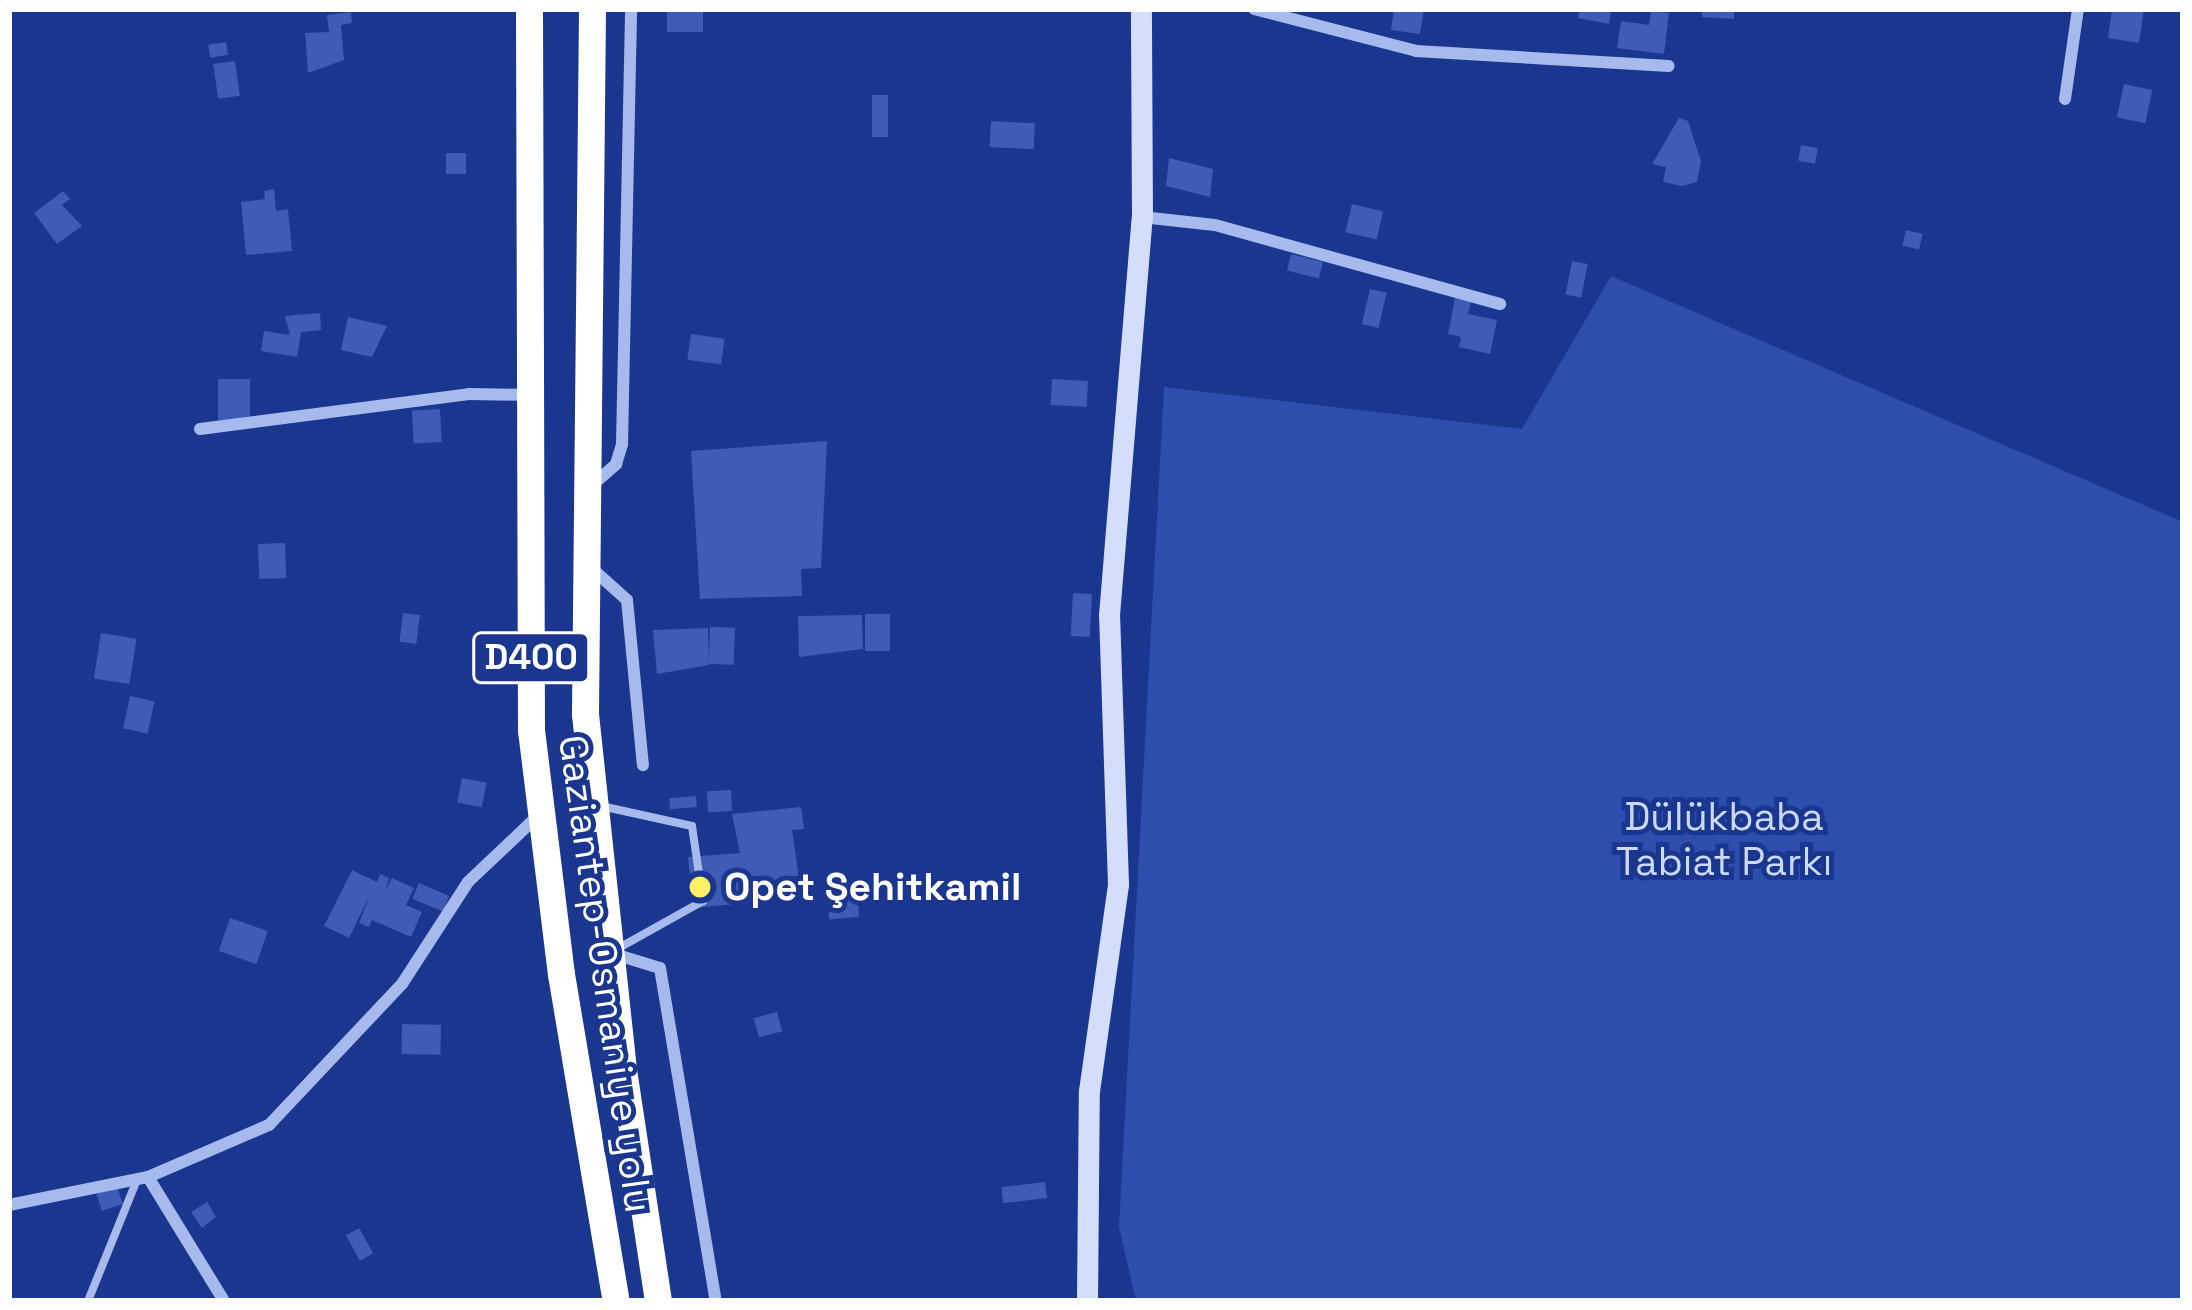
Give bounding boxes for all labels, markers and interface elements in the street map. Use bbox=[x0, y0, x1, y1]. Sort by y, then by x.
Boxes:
road number: D400 bbox=[471, 628, 591, 688]
street label: Gaziantep-Osmaniye yolu bbox=[548, 732, 662, 1216]
park label: Dülükbaba Tabiat Parkı bbox=[1616, 795, 1832, 886]
place label: Opet Şehitkamil bbox=[724, 864, 1021, 910]
marker: Opet Şehitkamil bbox=[687, 874, 713, 900]

